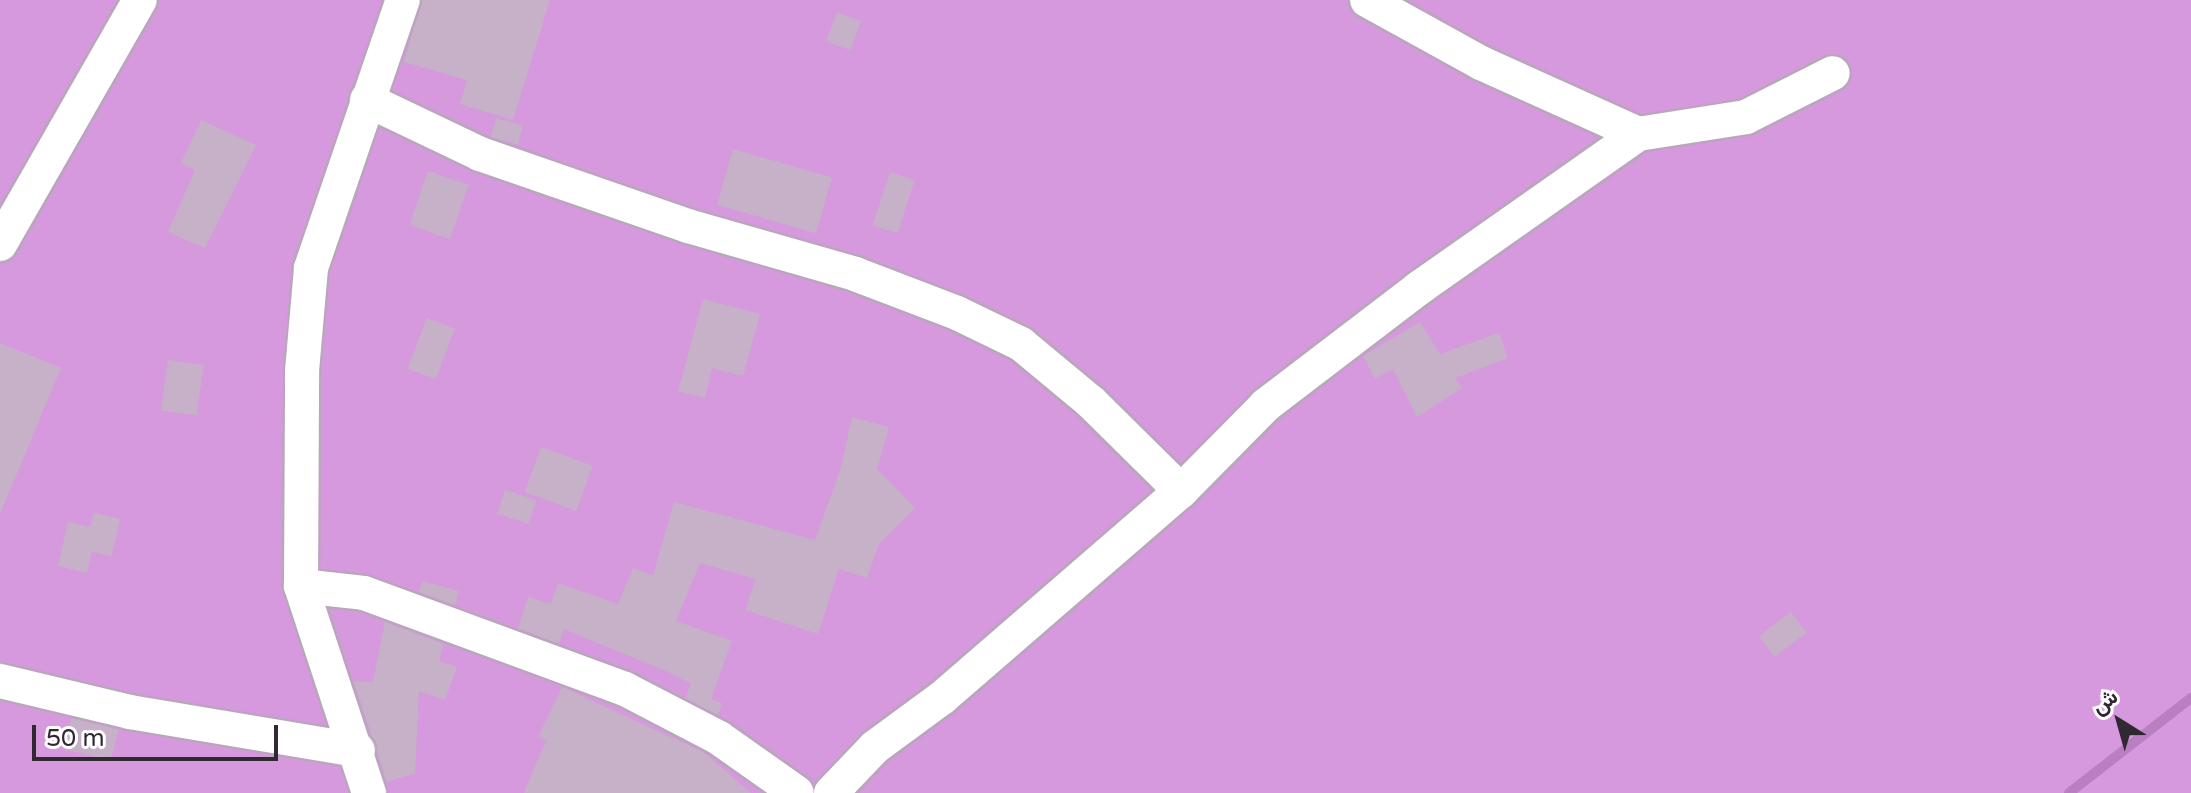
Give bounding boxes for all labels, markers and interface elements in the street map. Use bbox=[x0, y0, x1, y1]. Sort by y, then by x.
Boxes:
north arrow bbox=[2079, 681, 2159, 761]
text: ش bbox=[2086, 683, 2123, 720]
scale bar bbox=[36, 709, 282, 759]
text: 50 m bbox=[46, 724, 104, 753]

